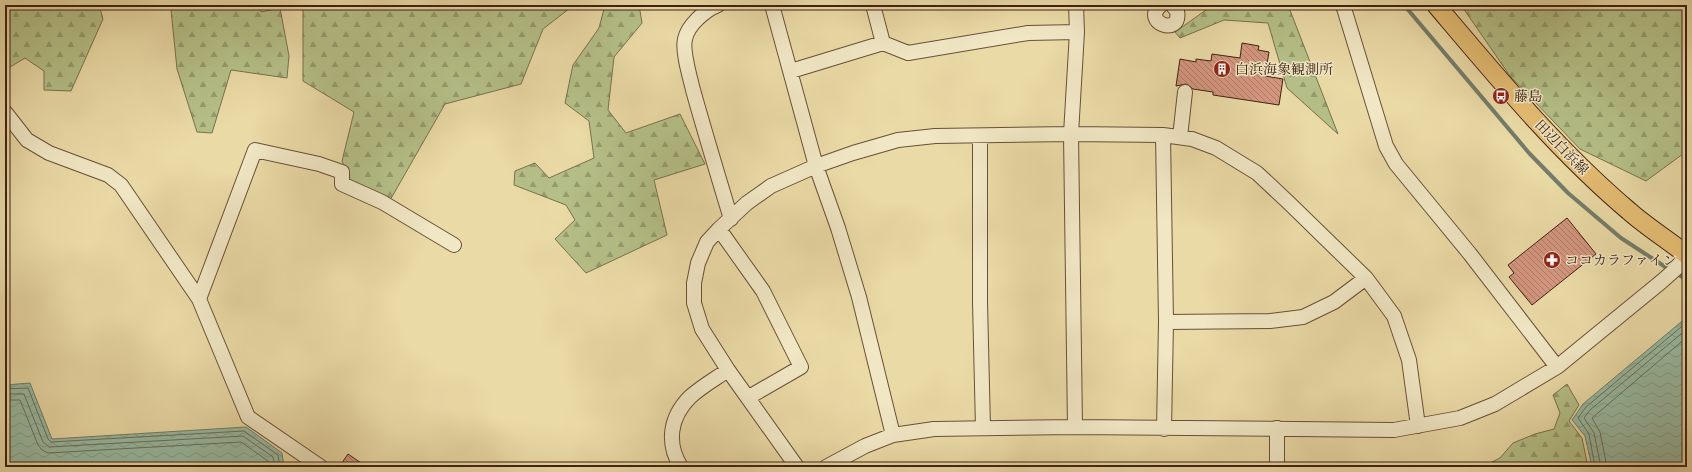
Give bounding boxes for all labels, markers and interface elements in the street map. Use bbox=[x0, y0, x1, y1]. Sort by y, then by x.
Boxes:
building icon: 白浜海象観測所 bbox=[1212, 59, 1232, 79]
place label: 白浜海象観測所 bbox=[1235, 60, 1333, 78]
bus stop icon: 藤島 bbox=[1491, 86, 1511, 106]
place label: 藤島 bbox=[1514, 87, 1542, 105]
street label: 田辺白浜線 bbox=[1531, 116, 1593, 178]
pharmacy icon: ココカラファイン bbox=[1542, 250, 1562, 270]
place label: ココカラファイン bbox=[1565, 251, 1677, 269]

